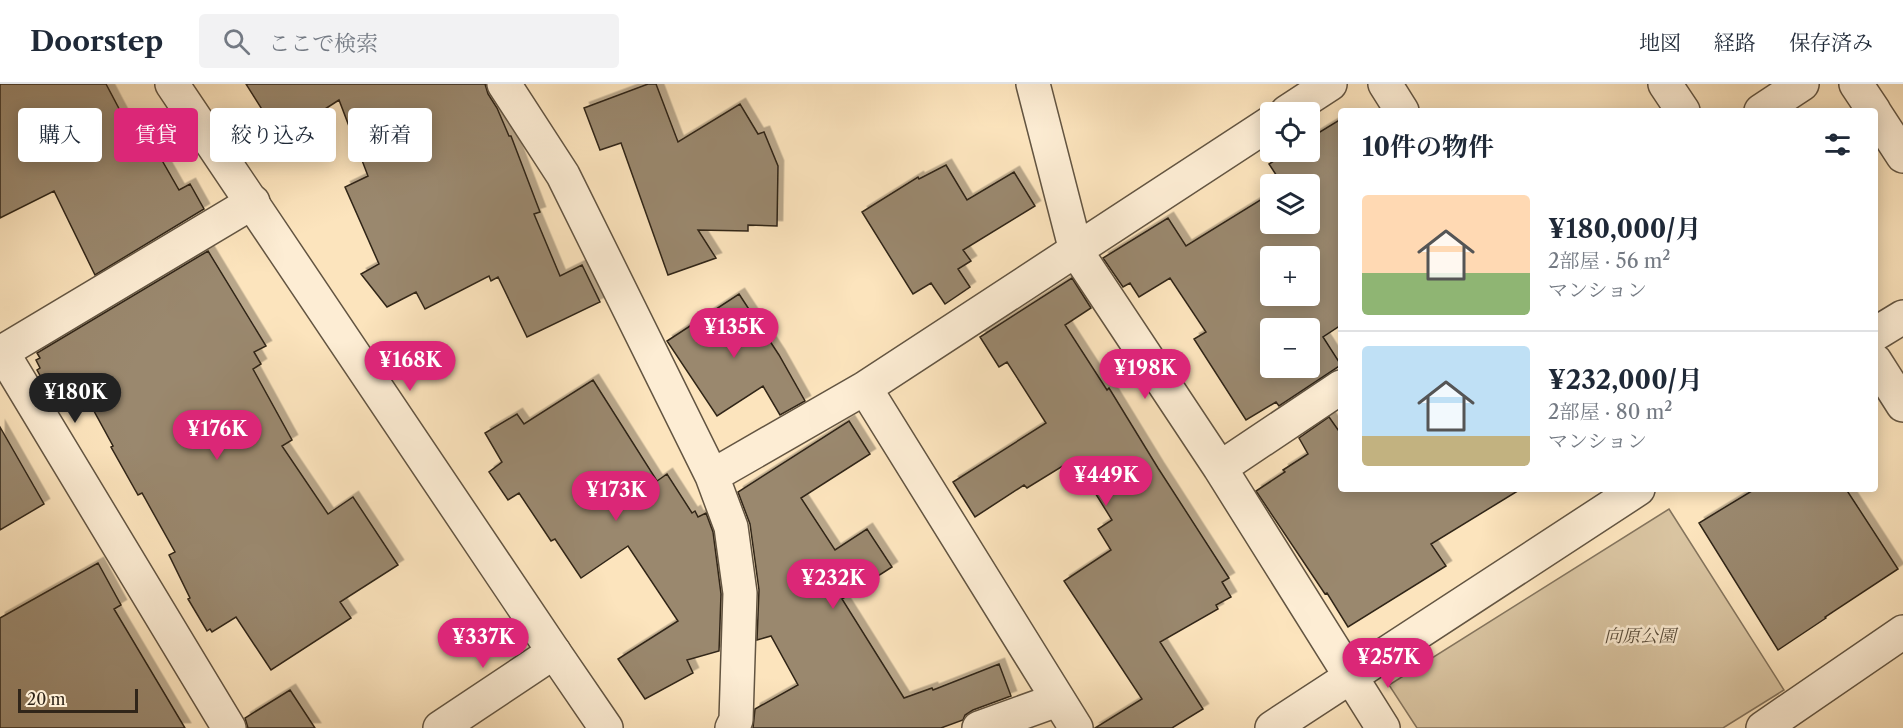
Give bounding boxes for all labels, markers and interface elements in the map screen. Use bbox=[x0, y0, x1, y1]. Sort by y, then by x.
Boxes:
search box bbox=[199, 14, 619, 68]
text: Doorstep bbox=[30, 24, 163, 58]
icon: search bbox=[220, 25, 253, 58]
text: ここで検索 bbox=[268, 30, 378, 57]
text: 地図 bbox=[1639, 30, 1681, 55]
text: 経路 bbox=[1714, 30, 1756, 55]
text: 保存済み bbox=[1789, 30, 1873, 55]
map controls bbox=[1260, 102, 1320, 378]
button: locate bbox=[1260, 102, 1320, 162]
chip: 購入 bbox=[18, 108, 102, 162]
chip: 賃貸 bbox=[114, 108, 198, 162]
chip: 絞り込み bbox=[210, 108, 336, 162]
chip: 新着 bbox=[348, 108, 432, 162]
icon: filters bbox=[1821, 128, 1854, 161]
text: 10件の物件 bbox=[1362, 131, 1494, 163]
button: layers bbox=[1260, 174, 1320, 234]
text: ¥180,000/月 bbox=[1548, 213, 1702, 245]
icon: home bbox=[1410, 219, 1482, 291]
button: + bbox=[1260, 246, 1320, 306]
text: 2部屋 · 56 m² bbox=[1548, 249, 1670, 273]
text: マンション bbox=[1548, 278, 1647, 302]
pin: ¥135K bbox=[692, 308, 776, 359]
text: ¥135K bbox=[703, 315, 765, 339]
button: − bbox=[1260, 318, 1320, 378]
pin: ¥168K bbox=[368, 341, 452, 392]
text: ¥168K bbox=[379, 348, 441, 372]
pin: ¥198K bbox=[1103, 349, 1187, 400]
text: ¥198K bbox=[1114, 356, 1176, 380]
text: ¥232,000/月 bbox=[1548, 364, 1703, 396]
icon: home bbox=[1410, 370, 1482, 442]
pin: ¥180K bbox=[33, 373, 117, 424]
text: ¥180K bbox=[43, 380, 107, 404]
text: 2部屋 · 80 m² bbox=[1548, 400, 1672, 424]
pin: ¥176K bbox=[175, 410, 259, 461]
text: ¥176K bbox=[187, 417, 247, 441]
text: マンション bbox=[1548, 429, 1647, 453]
pin: ¥449K bbox=[1064, 456, 1148, 507]
text: ¥449K bbox=[1073, 463, 1139, 487]
pin: ¥173K bbox=[574, 471, 658, 522]
text: ¥173K bbox=[586, 478, 646, 502]
pin: ¥232K bbox=[791, 559, 875, 610]
text: ¥232K bbox=[801, 566, 865, 590]
pin: ¥337K bbox=[441, 618, 525, 669]
text: ¥337K bbox=[452, 625, 514, 649]
park label: 向原公園 bbox=[1604, 625, 1679, 647]
pin: ¥257K bbox=[1346, 638, 1430, 689]
text: ¥257K bbox=[1357, 645, 1419, 669]
scale bar bbox=[18, 686, 138, 714]
text: 20 m bbox=[27, 689, 66, 709]

